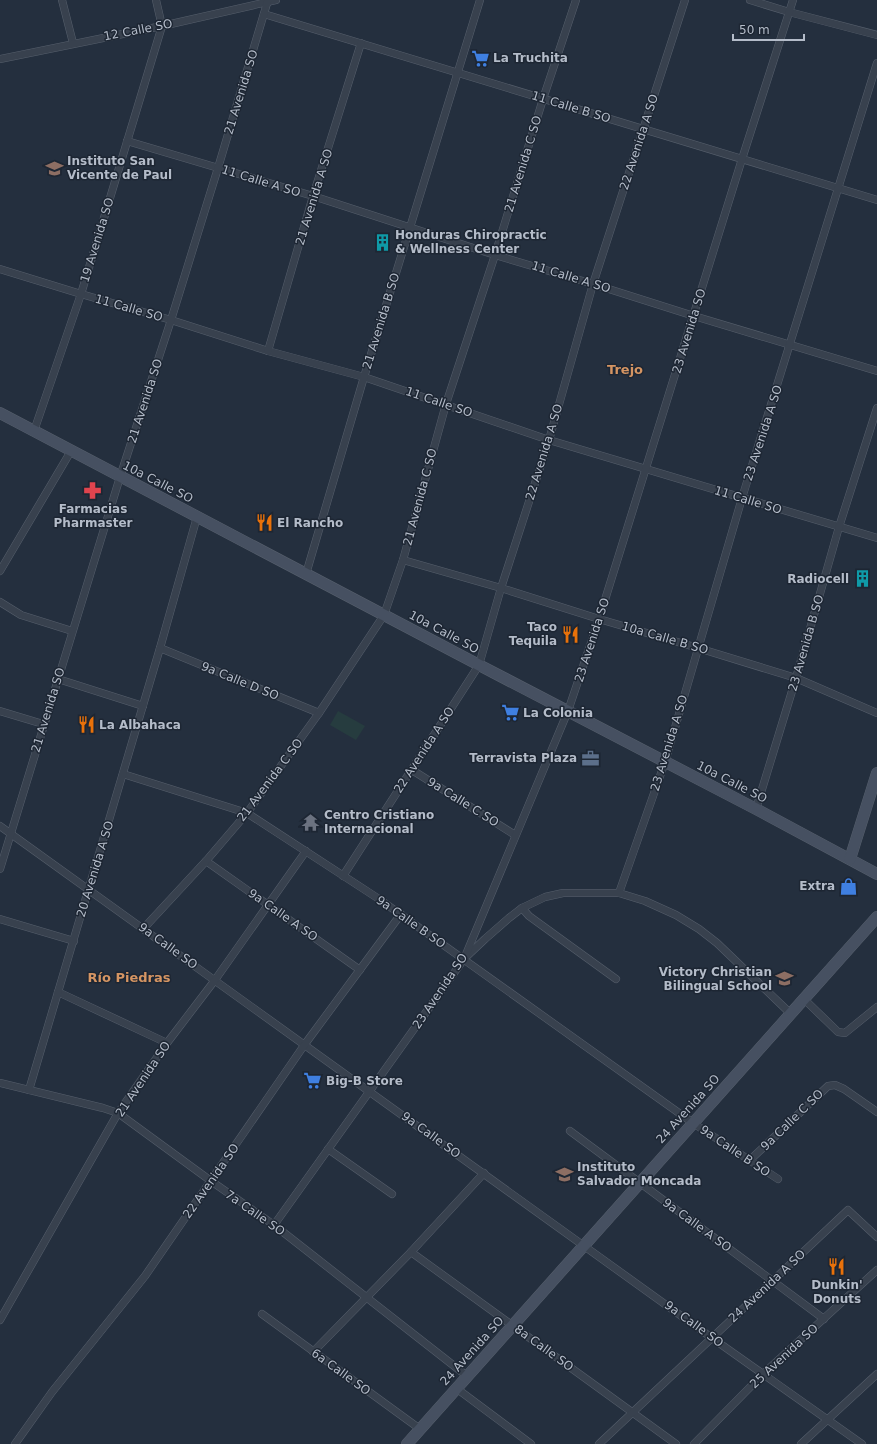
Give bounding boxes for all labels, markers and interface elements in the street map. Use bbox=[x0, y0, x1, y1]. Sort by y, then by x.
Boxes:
street label: 12 Calle SO bbox=[102, 16, 174, 44]
scale bar bbox=[733, 16, 804, 42]
text: 50 m bbox=[739, 23, 770, 37]
street label: 21 Avenida SO bbox=[221, 48, 261, 136]
supermarket icon: La Truchita bbox=[470, 48, 490, 68]
place label: La Truchita bbox=[493, 51, 568, 65]
street label: 11 Calle B SO bbox=[530, 88, 612, 126]
street label: 22 Avenida A SO bbox=[617, 92, 661, 192]
street label: 21 Avenida C SO bbox=[502, 114, 544, 214]
street label: 21 Avenida A SO bbox=[293, 147, 335, 247]
place label: Instituto San Vicente de Paul bbox=[67, 154, 172, 182]
school or university icon: Instituto San Vicente de Paul bbox=[44, 158, 64, 178]
street label: 11 Calle A SO bbox=[220, 162, 302, 200]
street label: 19 Avenida SO bbox=[77, 196, 117, 284]
place label: Honduras Chiropractic & Wellness Center bbox=[395, 228, 547, 256]
building icon: Honduras Chiropractic & Wellness Center bbox=[372, 232, 392, 252]
street label: 11 Calle A SO bbox=[530, 258, 612, 296]
street label: 21 Avenida B SO bbox=[360, 271, 402, 371]
street label: 23 Avenida SO bbox=[669, 287, 709, 375]
street label: 11 Calle SO bbox=[94, 292, 164, 324]
street label: 21 Avenida SO bbox=[125, 357, 165, 445]
district label: Trejo bbox=[607, 362, 643, 377]
street label: 23 Avenida A SO bbox=[741, 383, 785, 483]
street label: 11 Calle SO bbox=[404, 384, 474, 420]
street label: 22 Avenida A SO bbox=[523, 402, 565, 502]
street label: 21 Avenida C SO bbox=[400, 447, 440, 547]
street label: 10a Calle SO bbox=[120, 458, 196, 506]
pharmacy icon: Farmacias Pharmaster bbox=[83, 480, 103, 500]
street label: 11 Calle SO bbox=[713, 483, 783, 517]
place label: Farmacias Pharmaster bbox=[54, 502, 133, 530]
restaurant icon: El Rancho bbox=[254, 513, 274, 533]
place label: El Rancho bbox=[277, 516, 343, 530]
building icon: Radiocell bbox=[852, 569, 872, 589]
place label: Radiocell bbox=[787, 572, 849, 586]
street label: 23 Avenida B SO bbox=[786, 593, 826, 693]
street label: 23 Avenida SO bbox=[572, 596, 612, 684]
street label: 10a Calle SO bbox=[407, 608, 481, 656]
street label: 10a Calle B SO bbox=[620, 619, 710, 657]
place label: Taco Tequila bbox=[509, 620, 557, 648]
restaurant icon: Taco Tequila bbox=[560, 624, 580, 644]
street label: 9a Calle D SO bbox=[199, 659, 281, 703]
street label: 21 Avenida SO bbox=[28, 666, 68, 754]
street label: 23 Avenida A SO bbox=[648, 693, 690, 793]
supermarket icon: La Colonia bbox=[500, 703, 520, 723]
street label: 22 Avenida A SO bbox=[391, 704, 457, 796]
place label: La Colonia bbox=[523, 706, 593, 720]
restaurant icon: La Albahaca bbox=[76, 715, 96, 735]
place label: La Albahaca bbox=[99, 718, 181, 732]
street label: 21 Avenida C SO bbox=[234, 736, 306, 824]
office icon: Terravista Plaza bbox=[580, 748, 600, 768]
place label: Terravista Plaza bbox=[469, 751, 577, 765]
street label: 10a Calle SO bbox=[694, 758, 770, 806]
street label: 9a Calle C SO bbox=[425, 774, 501, 830]
place label: Centro Cristiano Internacional bbox=[324, 808, 434, 836]
temple icon: Centro Cristiano Internacional bbox=[301, 812, 321, 832]
street label: 20 Avenida A SO bbox=[74, 819, 116, 919]
shop icon: Extra bbox=[838, 876, 858, 896]
place label: Extra bbox=[799, 879, 835, 893]
street label: 9a Calle A SO bbox=[246, 886, 320, 944]
street label: 9a Calle B SO bbox=[374, 893, 448, 951]
street label: 9a Calle SO bbox=[136, 920, 200, 972]
street label: 23 Avenida SO bbox=[410, 951, 470, 1031]
place label: Victory Christian Bilingual School bbox=[659, 965, 772, 993]
school or university icon: Victory Christian Bilingual School bbox=[775, 969, 795, 989]
district label: Río Piedras bbox=[88, 970, 171, 985]
street label: 21 Avenida SO bbox=[113, 1039, 173, 1119]
supermarket icon: Big-B Store bbox=[303, 1071, 323, 1091]
street label: 24 Avenida SO bbox=[653, 1072, 723, 1146]
place label: Big-B Store bbox=[326, 1074, 403, 1088]
street label: 9a Calle C SO bbox=[758, 1087, 826, 1153]
street label: 9a Calle SO bbox=[399, 1109, 463, 1161]
street label: 9a Calle B SO bbox=[697, 1122, 773, 1180]
street label: 22 Avenida SO bbox=[180, 1141, 242, 1221]
place label: Instituto Salvador Moncada bbox=[577, 1160, 701, 1188]
school or university icon: Instituto Salvador Moncada bbox=[554, 1164, 574, 1184]
street label: 7a Calle SO bbox=[223, 1187, 287, 1239]
street label: 9a Calle A SO bbox=[660, 1195, 734, 1255]
street label: 24 Avenida A SO bbox=[726, 1247, 808, 1325]
restaurant icon: Dunkin' Donuts bbox=[827, 1256, 847, 1276]
place label: Dunkin' Donuts bbox=[811, 1278, 863, 1306]
street label: 9a Calle SO bbox=[662, 1298, 726, 1350]
street label: 24 Avenida SO bbox=[437, 1314, 507, 1388]
street label: 25 Avenida SO bbox=[747, 1321, 821, 1391]
street label: 8a Calle SO bbox=[512, 1322, 576, 1374]
street label: 6a Calle SO bbox=[309, 1346, 373, 1398]

